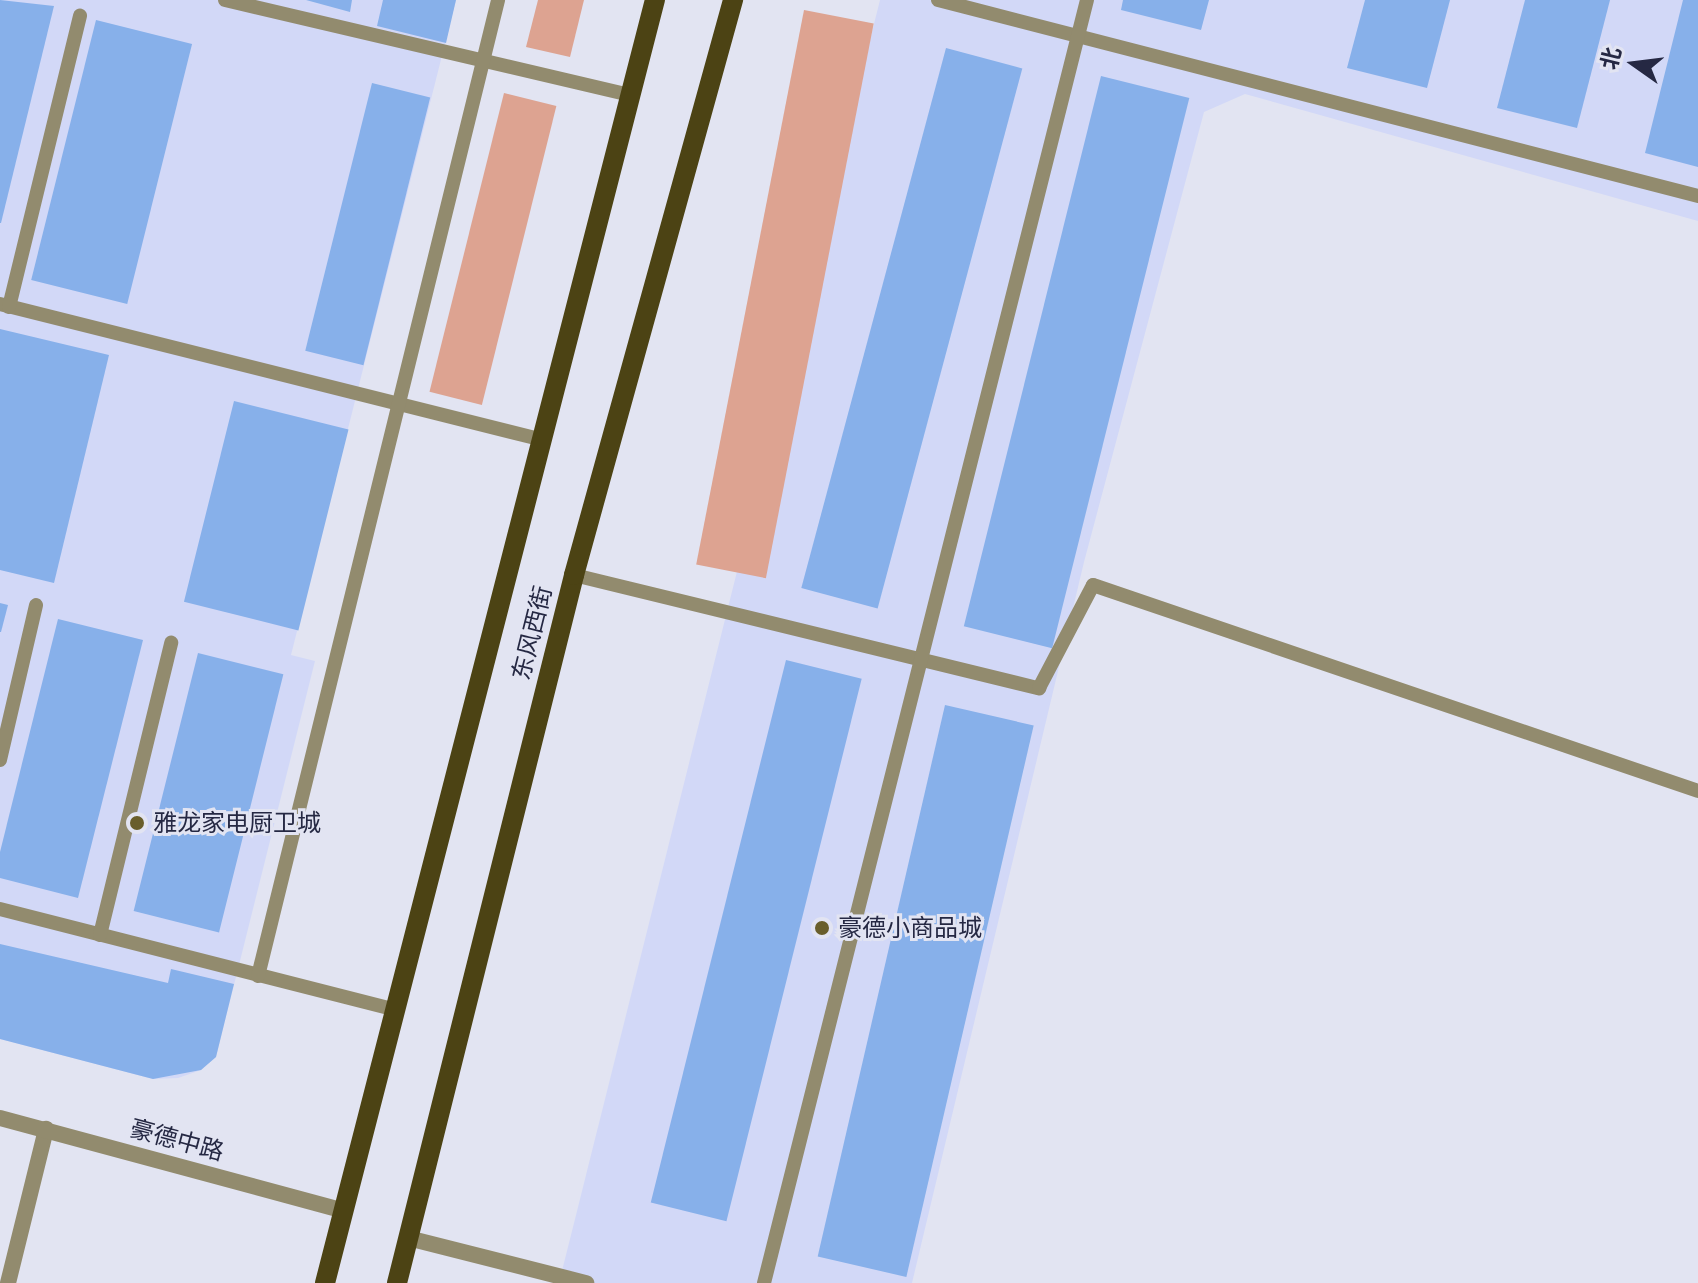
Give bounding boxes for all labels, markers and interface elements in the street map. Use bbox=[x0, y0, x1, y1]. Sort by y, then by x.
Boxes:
north arrow bbox=[1594, 24, 1674, 104]
text: 北 bbox=[1593, 44, 1629, 73]
street label: 东风西街 bbox=[506, 583, 558, 683]
place label: 雅龙家电厨卫城 bbox=[153, 809, 321, 837]
marker: 雅龙家电厨卫城 bbox=[128, 814, 146, 832]
place label: 豪德小商品城 bbox=[838, 914, 982, 942]
marker: 豪德小商品城 bbox=[813, 919, 831, 937]
street label: 豪德中路 bbox=[127, 1114, 227, 1166]

